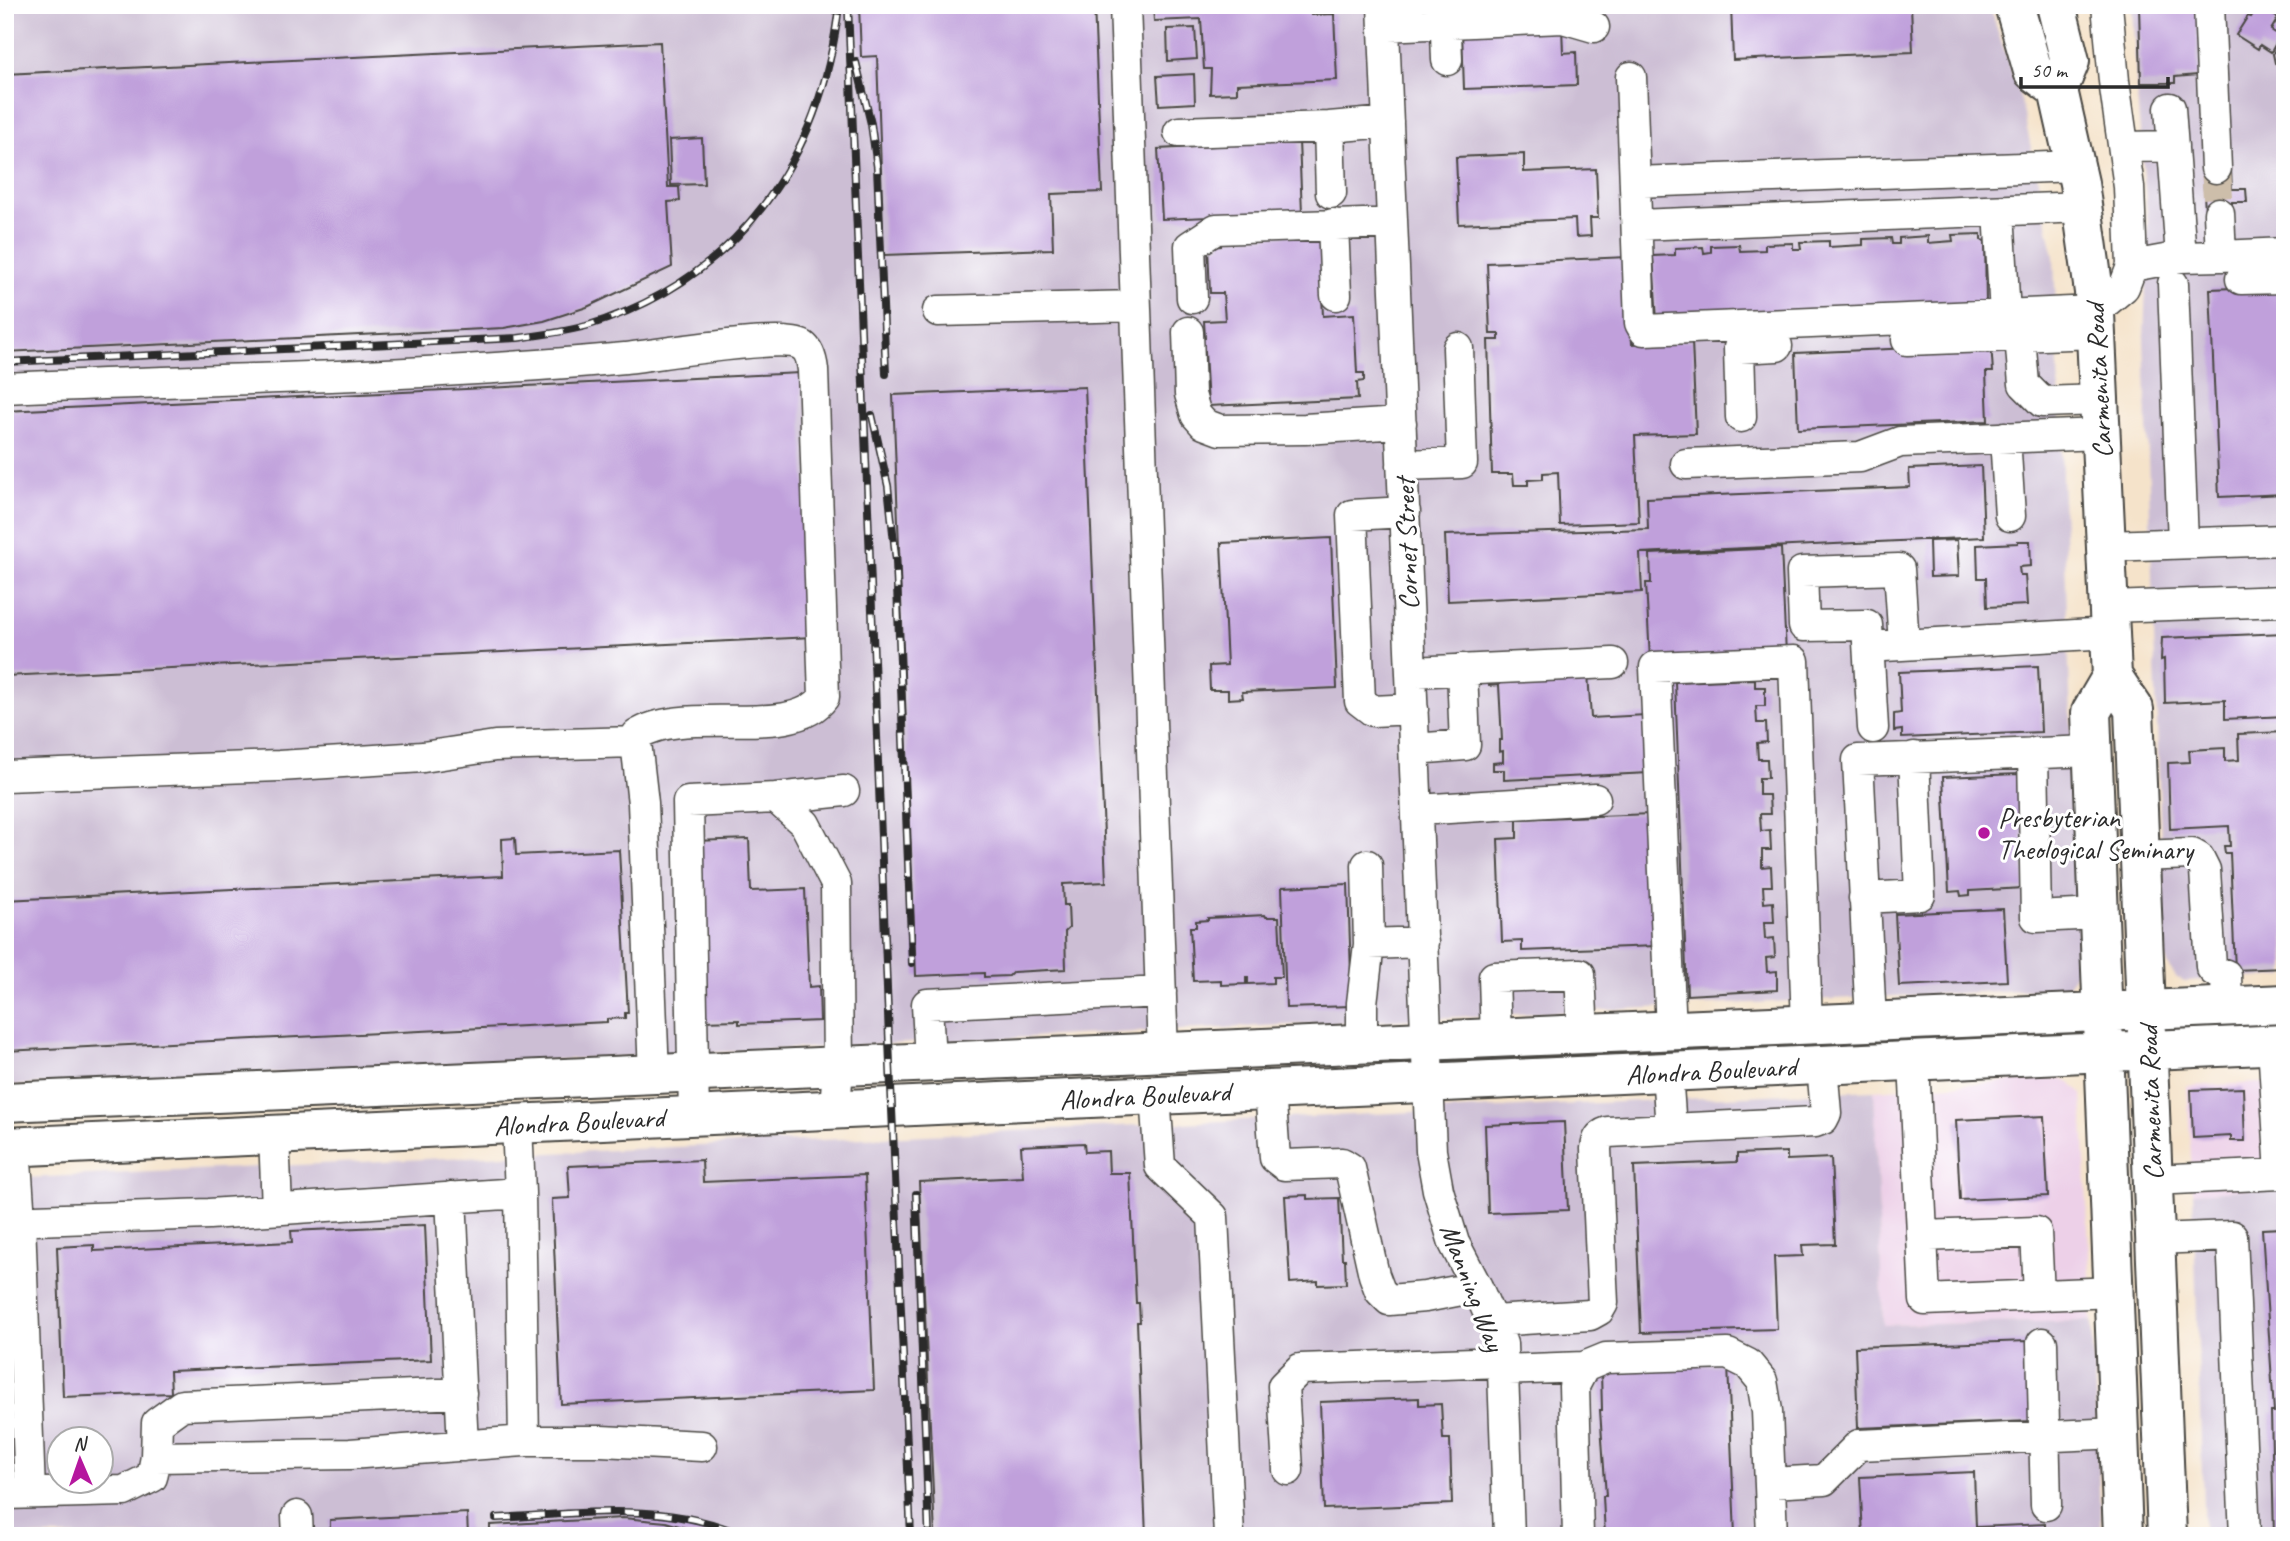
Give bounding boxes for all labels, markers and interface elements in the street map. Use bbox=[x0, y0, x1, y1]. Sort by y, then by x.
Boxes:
scale bar bbox=[2021, 46, 2168, 90]
text: 50 m bbox=[2031, 57, 2069, 83]
street label: Carmenita Road bbox=[2077, 299, 2120, 459]
street label: Cornet Street bbox=[1387, 474, 1426, 611]
place label: Presbyterian Theological Seminary bbox=[1998, 800, 2195, 867]
marker: Presbyterian Theological Seminary bbox=[1976, 825, 1992, 841]
street label: Carmenita Road bbox=[2130, 1021, 2171, 1181]
street label: Alondra Boulevard bbox=[1625, 1048, 1801, 1092]
street label: Alondra Boulevard bbox=[1059, 1073, 1235, 1117]
street label: Alondra Boulevard bbox=[493, 1099, 669, 1143]
street label: Manning Way bbox=[1432, 1219, 1514, 1358]
north arrow bbox=[46, 1426, 116, 1496]
text: N bbox=[73, 1432, 89, 1456]

